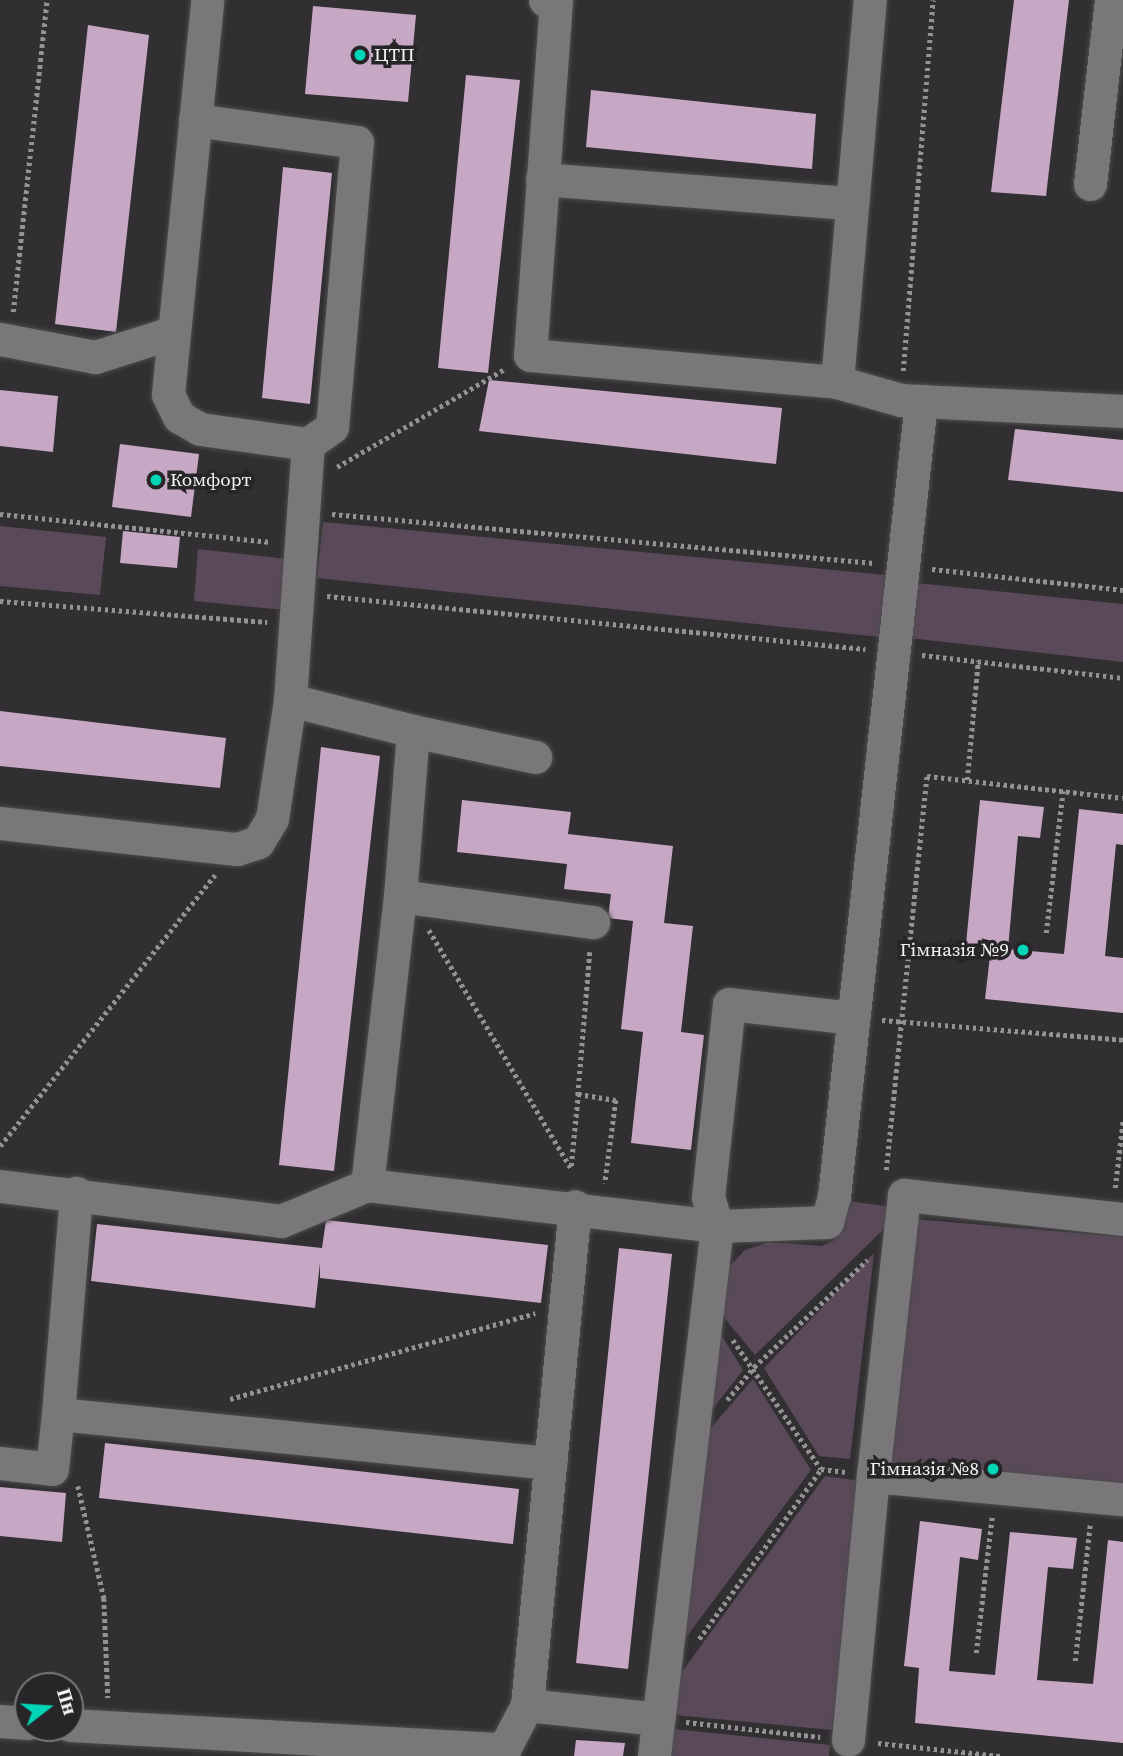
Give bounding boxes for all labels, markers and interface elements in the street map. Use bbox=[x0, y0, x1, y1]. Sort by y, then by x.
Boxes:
place label: ЦТП bbox=[374, 44, 415, 66]
marker: ЦТП bbox=[352, 47, 368, 63]
place label: Комфорт bbox=[170, 469, 251, 491]
marker: Комфорт bbox=[148, 472, 164, 488]
place label: Гімназія №9 bbox=[900, 939, 1009, 961]
marker: Гімназія №9 bbox=[1015, 942, 1031, 958]
place label: Гімназія №8 bbox=[870, 1458, 979, 1480]
marker: Гімназія №8 bbox=[985, 1461, 1001, 1477]
north arrow bbox=[14, 1672, 84, 1742]
text: Пн bbox=[51, 1685, 83, 1718]

